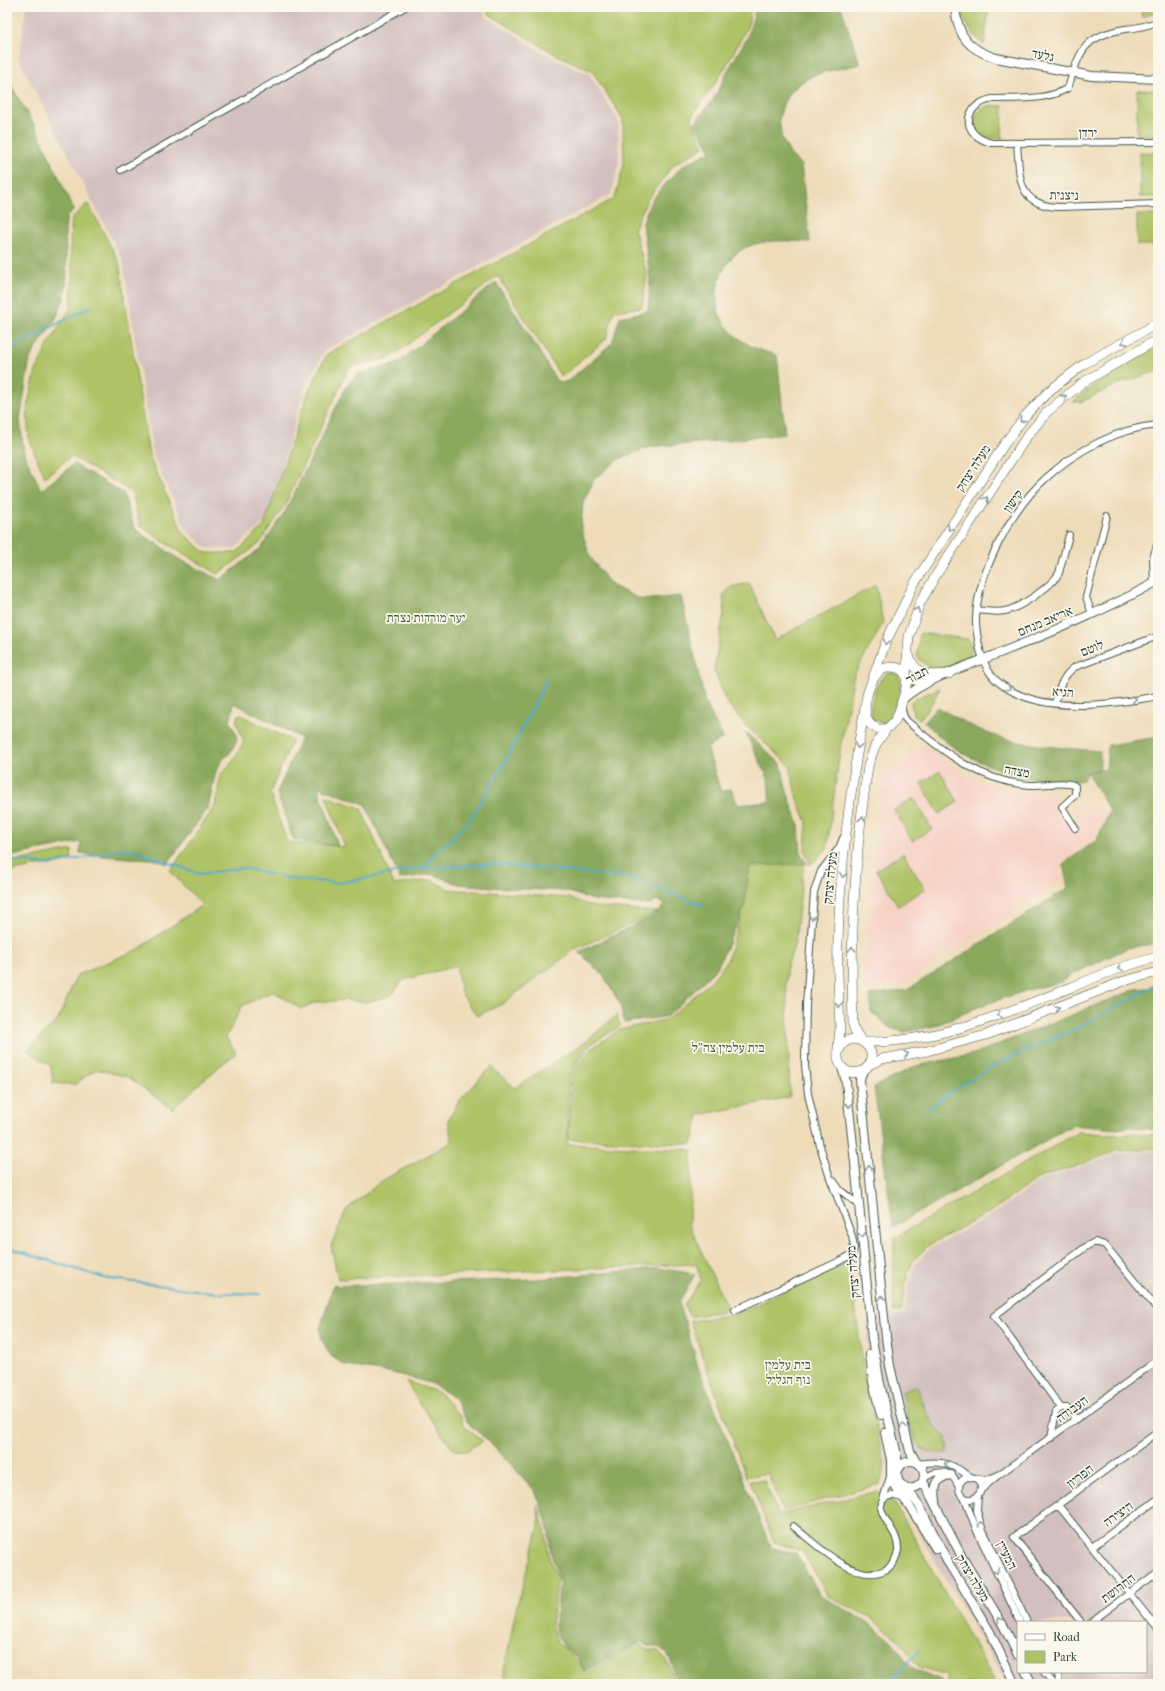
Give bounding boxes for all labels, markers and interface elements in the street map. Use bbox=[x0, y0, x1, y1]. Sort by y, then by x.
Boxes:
street label: גלעד bbox=[1030, 45, 1056, 65]
street label: ירדן bbox=[1079, 125, 1098, 140]
street label: ניצנית bbox=[1049, 187, 1079, 203]
one-way arrow bbox=[1121, 337, 1128, 344]
one-way arrow bbox=[1060, 394, 1067, 401]
one-way arrow bbox=[1019, 416, 1026, 423]
street label: מעלה יצחק bbox=[952, 442, 994, 494]
street label: קישון bbox=[1000, 487, 1026, 515]
one-way arrow bbox=[981, 496, 988, 503]
one-way arrow bbox=[947, 524, 954, 531]
street label: אריאב מנחם bbox=[1015, 603, 1075, 639]
one-way arrow bbox=[913, 606, 921, 613]
park label: יער מורדות נצרת bbox=[386, 610, 466, 625]
street label: לוטם bbox=[1078, 637, 1106, 659]
one-way arrow bbox=[883, 638, 891, 645]
street label: תבור bbox=[903, 663, 931, 687]
one-way arrow bbox=[1003, 684, 1011, 691]
street label: הגיא bbox=[1052, 684, 1075, 700]
one-way arrow bbox=[1131, 695, 1138, 704]
one-way arrow bbox=[854, 743, 863, 749]
street label: מצדה bbox=[1003, 761, 1031, 781]
one-way arrow bbox=[857, 816, 866, 822]
street label: מעלה יצחק bbox=[820, 851, 840, 905]
one-way arrow bbox=[839, 872, 848, 878]
one-way arrow bbox=[808, 914, 817, 920]
one-way arrow bbox=[848, 946, 856, 952]
one-way arrow bbox=[1117, 963, 1124, 971]
one-way arrow bbox=[834, 1002, 843, 1008]
one-way arrow bbox=[1053, 1004, 1060, 1012]
one-way arrow bbox=[996, 1011, 1003, 1019]
park label: בית עלמין צה"ל bbox=[692, 1040, 765, 1055]
one-way arrow bbox=[903, 1050, 909, 1059]
one-way arrow bbox=[844, 1102, 853, 1108]
one-way arrow bbox=[865, 1165, 874, 1171]
one-way arrow bbox=[858, 1232, 867, 1238]
street label: מעלה יצחק bbox=[843, 1245, 863, 1299]
one-way arrow bbox=[877, 1295, 886, 1301]
park label: בית עלמין נוף הגליל bbox=[765, 1357, 811, 1387]
street label: העבודה bbox=[1053, 1392, 1091, 1426]
one-way arrow bbox=[899, 1423, 908, 1430]
one-way arrow bbox=[944, 1460, 951, 1469]
street label: הפריון bbox=[1064, 1461, 1096, 1491]
street label: היצירה bbox=[1100, 1498, 1136, 1530]
one-way arrow bbox=[977, 1520, 985, 1527]
street label: המעיין bbox=[994, 1538, 1020, 1572]
street label: מעלה יצחק bbox=[953, 1552, 993, 1604]
one-way arrow bbox=[991, 1567, 999, 1575]
street label: החרושת bbox=[1098, 1570, 1138, 1606]
one-way arrow bbox=[998, 1617, 1005, 1624]
legend bbox=[1017, 1621, 1147, 1673]
text: Road bbox=[1053, 1630, 1080, 1644]
text: Park bbox=[1053, 1650, 1078, 1664]

